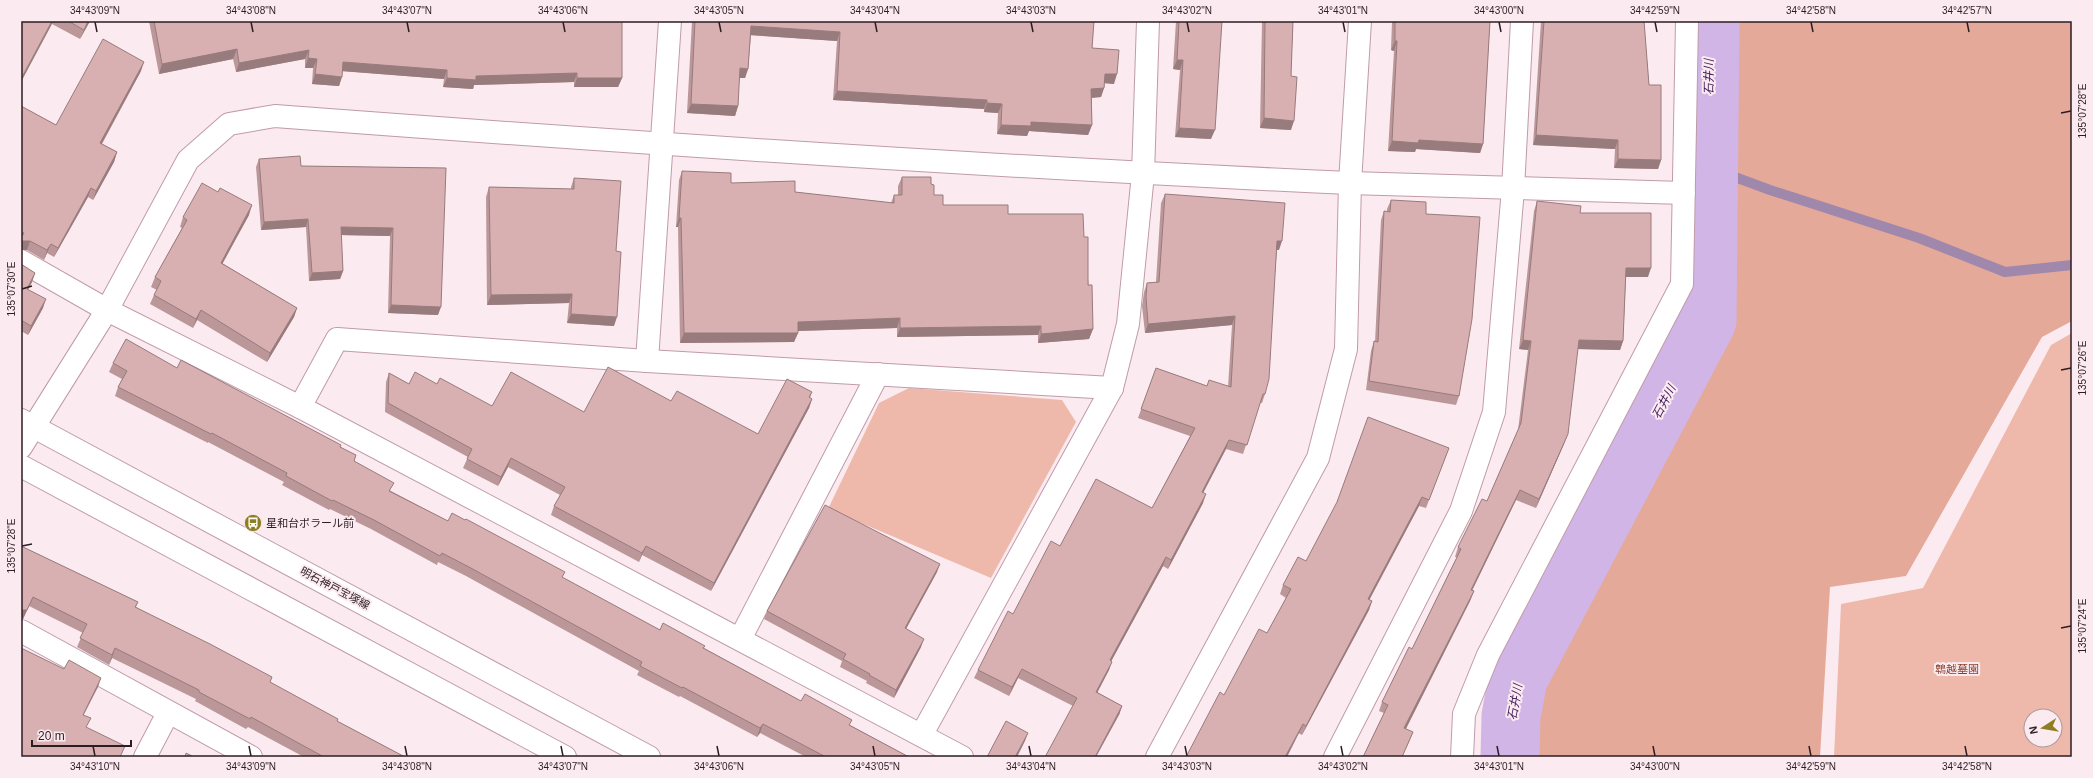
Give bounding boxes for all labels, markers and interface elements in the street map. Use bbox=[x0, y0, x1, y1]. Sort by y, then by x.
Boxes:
text: 34°43'09"N bbox=[70, 5, 120, 16]
text: 34°43'08"N bbox=[226, 5, 276, 16]
text: 34°43'07"N bbox=[382, 5, 432, 16]
text: 34°43'06"N bbox=[538, 5, 588, 16]
text: 34°43'05"N bbox=[694, 5, 744, 16]
text: 34°43'04"N bbox=[850, 5, 900, 16]
text: 34°43'03"N bbox=[1006, 5, 1056, 16]
text: 34°43'02"N bbox=[1162, 5, 1212, 16]
text: 34°43'01"N bbox=[1318, 5, 1368, 16]
text: 34°43'00"N bbox=[1474, 5, 1524, 16]
text: 34°42'59"N bbox=[1630, 5, 1680, 16]
text: 34°42'58"N bbox=[1786, 5, 1836, 16]
text: 34°42'57"N bbox=[1942, 5, 1992, 16]
water label: 石井川 bbox=[1702, 57, 1716, 95]
text: 135°07'28"E bbox=[2077, 83, 2088, 139]
text: 135°07'30"E bbox=[6, 261, 17, 317]
text: 135°07'26"E bbox=[2077, 340, 2088, 396]
water label: 石井川 bbox=[1649, 381, 1680, 421]
bus stop icon: 星和台ポラール前 bbox=[243, 513, 263, 533]
place label: 星和台ポラール前 bbox=[266, 517, 354, 529]
text: 135°07'28"E bbox=[6, 518, 17, 574]
street label: 明石神戸宝塚線 bbox=[298, 565, 372, 611]
text: 135°07'24"E bbox=[2077, 598, 2088, 654]
park label: 鵯越墓園 bbox=[1935, 663, 1979, 675]
water label: 石井川 bbox=[1505, 681, 1525, 721]
north arrow bbox=[2023, 708, 2063, 748]
scale bar bbox=[32, 722, 131, 748]
text: N bbox=[2027, 725, 2040, 735]
text: 20 m bbox=[38, 729, 65, 743]
text: 34°43'10"N bbox=[70, 761, 120, 772]
text: 34°43'09"N bbox=[226, 761, 276, 772]
text: 34°43'08"N bbox=[382, 761, 432, 772]
text: 34°43'07"N bbox=[538, 761, 588, 772]
text: 34°43'06"N bbox=[694, 761, 744, 772]
text: 34°43'05"N bbox=[850, 761, 900, 772]
text: 34°43'04"N bbox=[1006, 761, 1056, 772]
text: 34°43'03"N bbox=[1162, 761, 1212, 772]
text: 34°43'02"N bbox=[1318, 761, 1368, 772]
text: 34°43'01"N bbox=[1474, 761, 1524, 772]
text: 34°43'00"N bbox=[1630, 761, 1680, 772]
text: 34°42'59"N bbox=[1786, 761, 1836, 772]
text: 34°42'58"N bbox=[1942, 761, 1992, 772]

